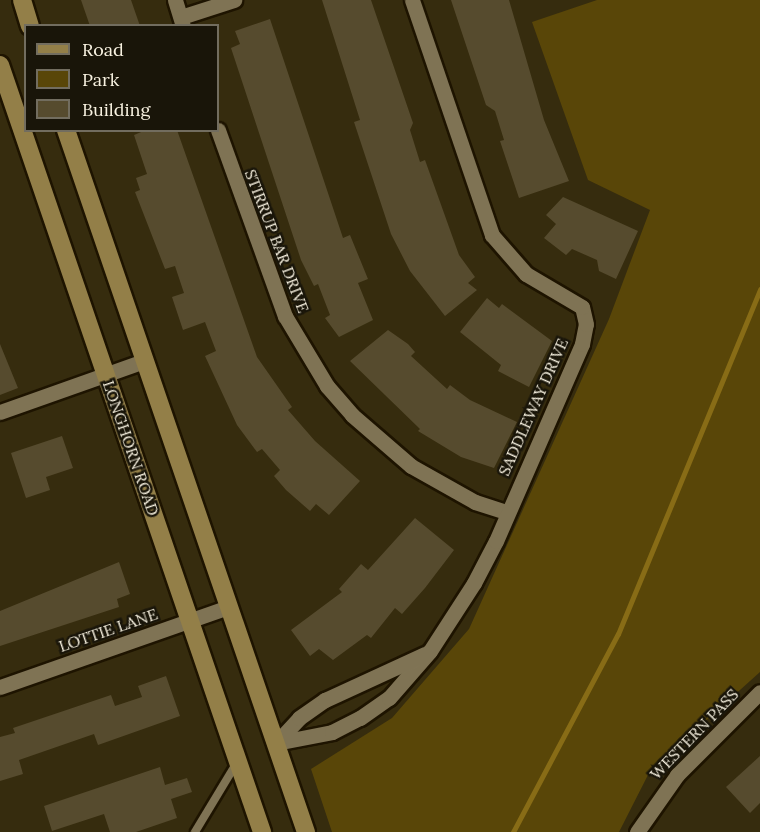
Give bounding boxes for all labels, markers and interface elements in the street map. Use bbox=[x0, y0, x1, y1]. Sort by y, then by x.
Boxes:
legend bbox=[24, 24, 219, 132]
text: Road bbox=[82, 38, 124, 61]
text: Park bbox=[82, 68, 119, 91]
text: Building bbox=[82, 98, 150, 121]
street label: STIRRUP BAR DRIVE bbox=[241, 167, 313, 315]
street label: SADDLEWAY DRIVE bbox=[494, 335, 572, 479]
street label: LONGHORN ROAD bbox=[99, 378, 163, 518]
street label: LOTTIE LANE bbox=[56, 604, 160, 656]
street label: WESTERN PASS bbox=[646, 685, 742, 783]

